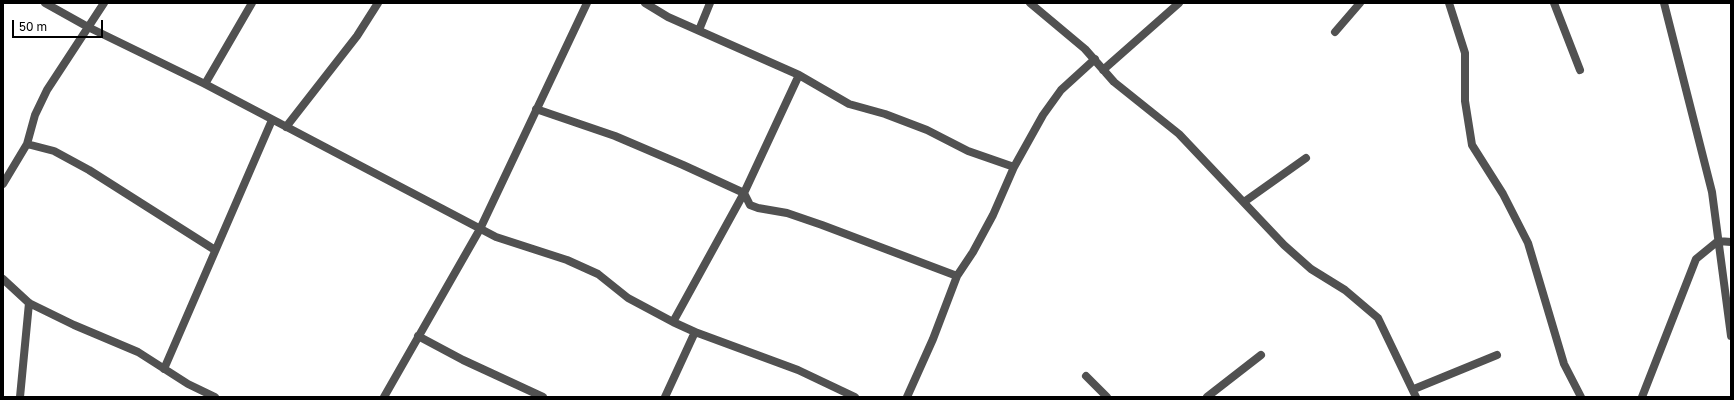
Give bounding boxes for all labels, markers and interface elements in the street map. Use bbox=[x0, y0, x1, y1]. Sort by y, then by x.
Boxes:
scale bar bbox=[14, 12, 105, 38]
text: 50 m bbox=[19, 19, 47, 34]

